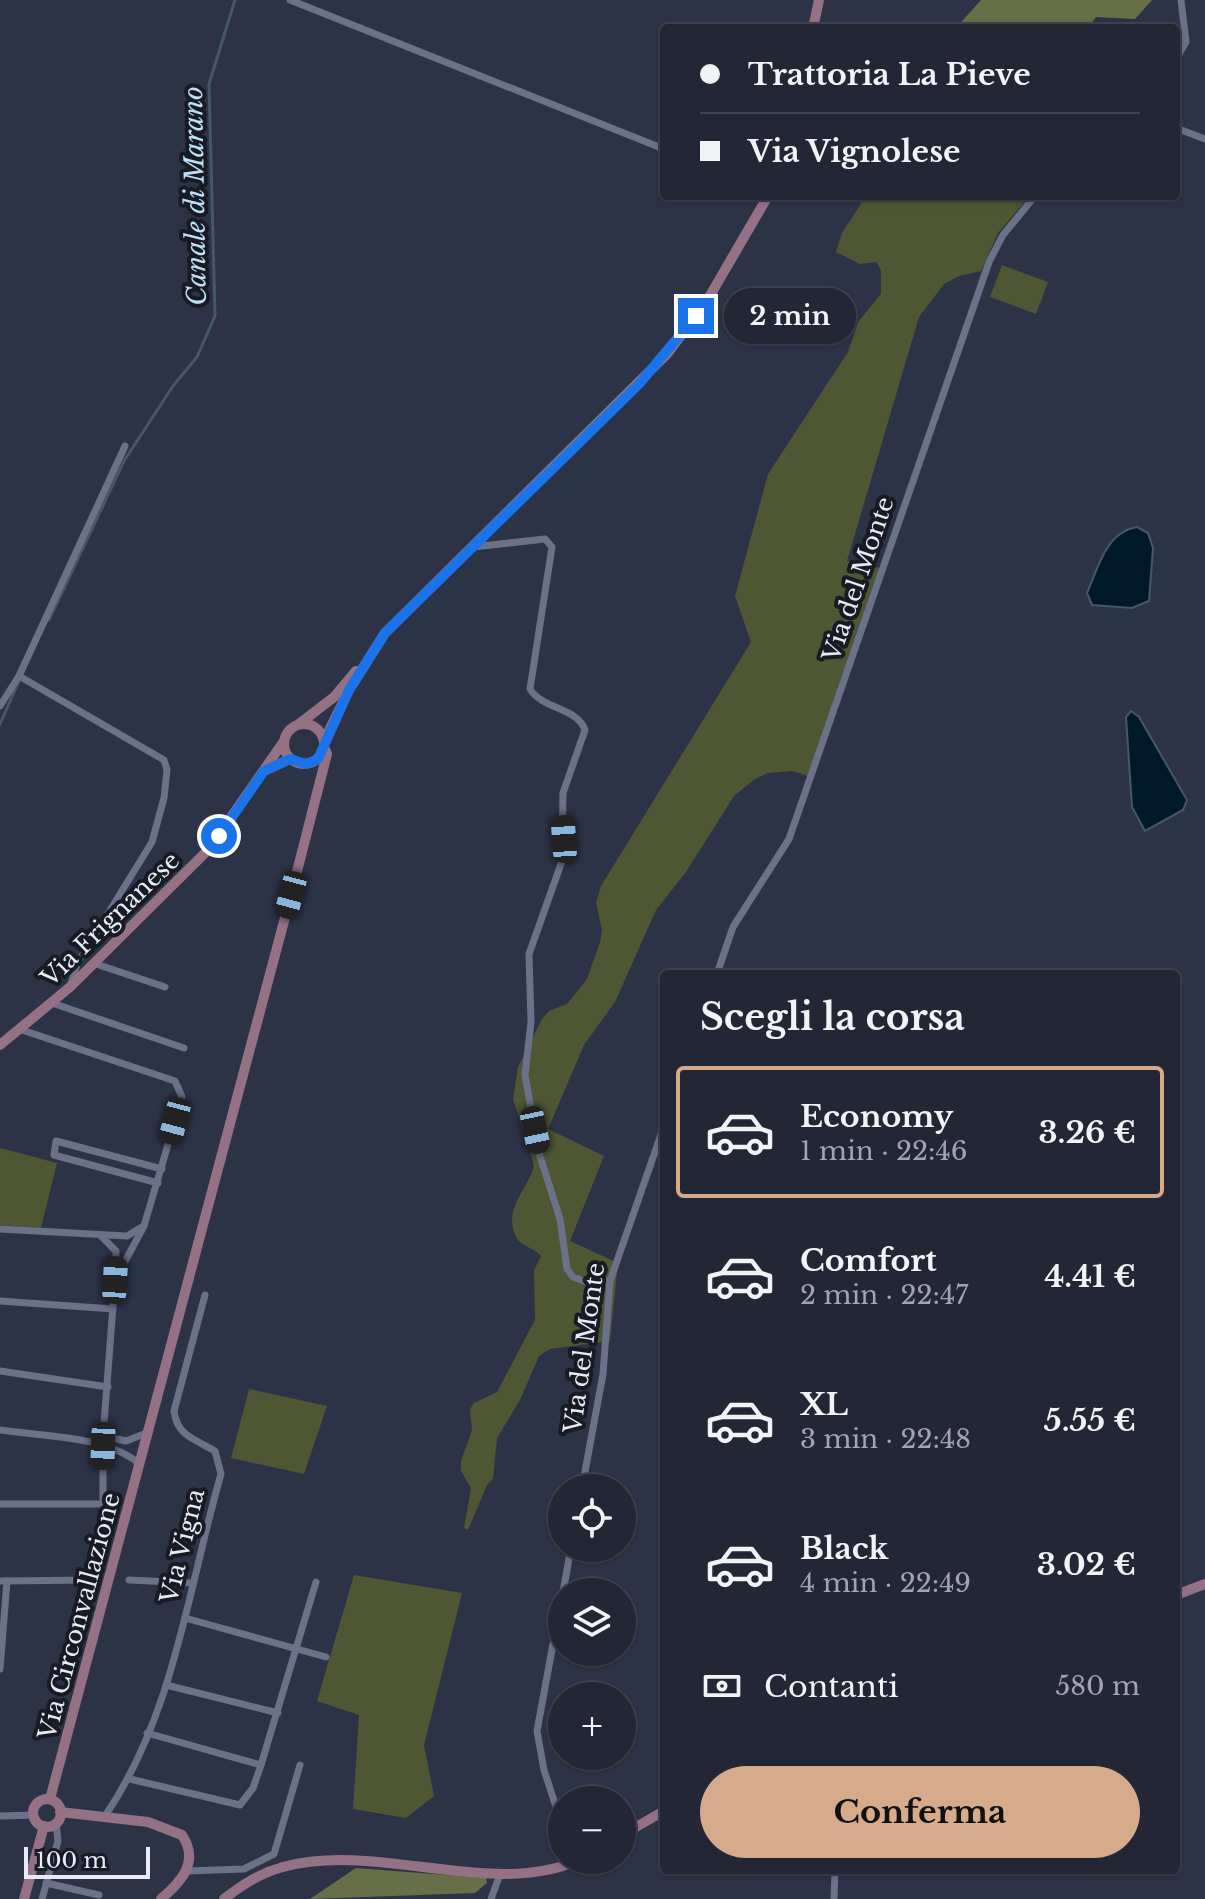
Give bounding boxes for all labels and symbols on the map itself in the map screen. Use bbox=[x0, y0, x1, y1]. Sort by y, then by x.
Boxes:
water label: Canale di Marano bbox=[177, 86, 213, 306]
callout: 2 min bbox=[724, 288, 856, 344]
route end bbox=[678, 298, 714, 334]
street label: Via del Monte bbox=[816, 493, 900, 666]
car bbox=[550, 814, 578, 864]
route start bbox=[201, 818, 237, 854]
street label: Via Frignanese bbox=[34, 846, 185, 993]
car bbox=[273, 869, 309, 921]
car bbox=[157, 1095, 193, 1147]
car bbox=[518, 1104, 552, 1156]
car bbox=[102, 1255, 128, 1305]
street label: Via del Monte bbox=[558, 1261, 610, 1436]
car bbox=[90, 1422, 116, 1470]
street label: Via Vigna bbox=[154, 1485, 210, 1607]
street label: Via Circonvallazione bbox=[32, 1490, 126, 1743]
scale bar bbox=[24, 1843, 150, 1879]

